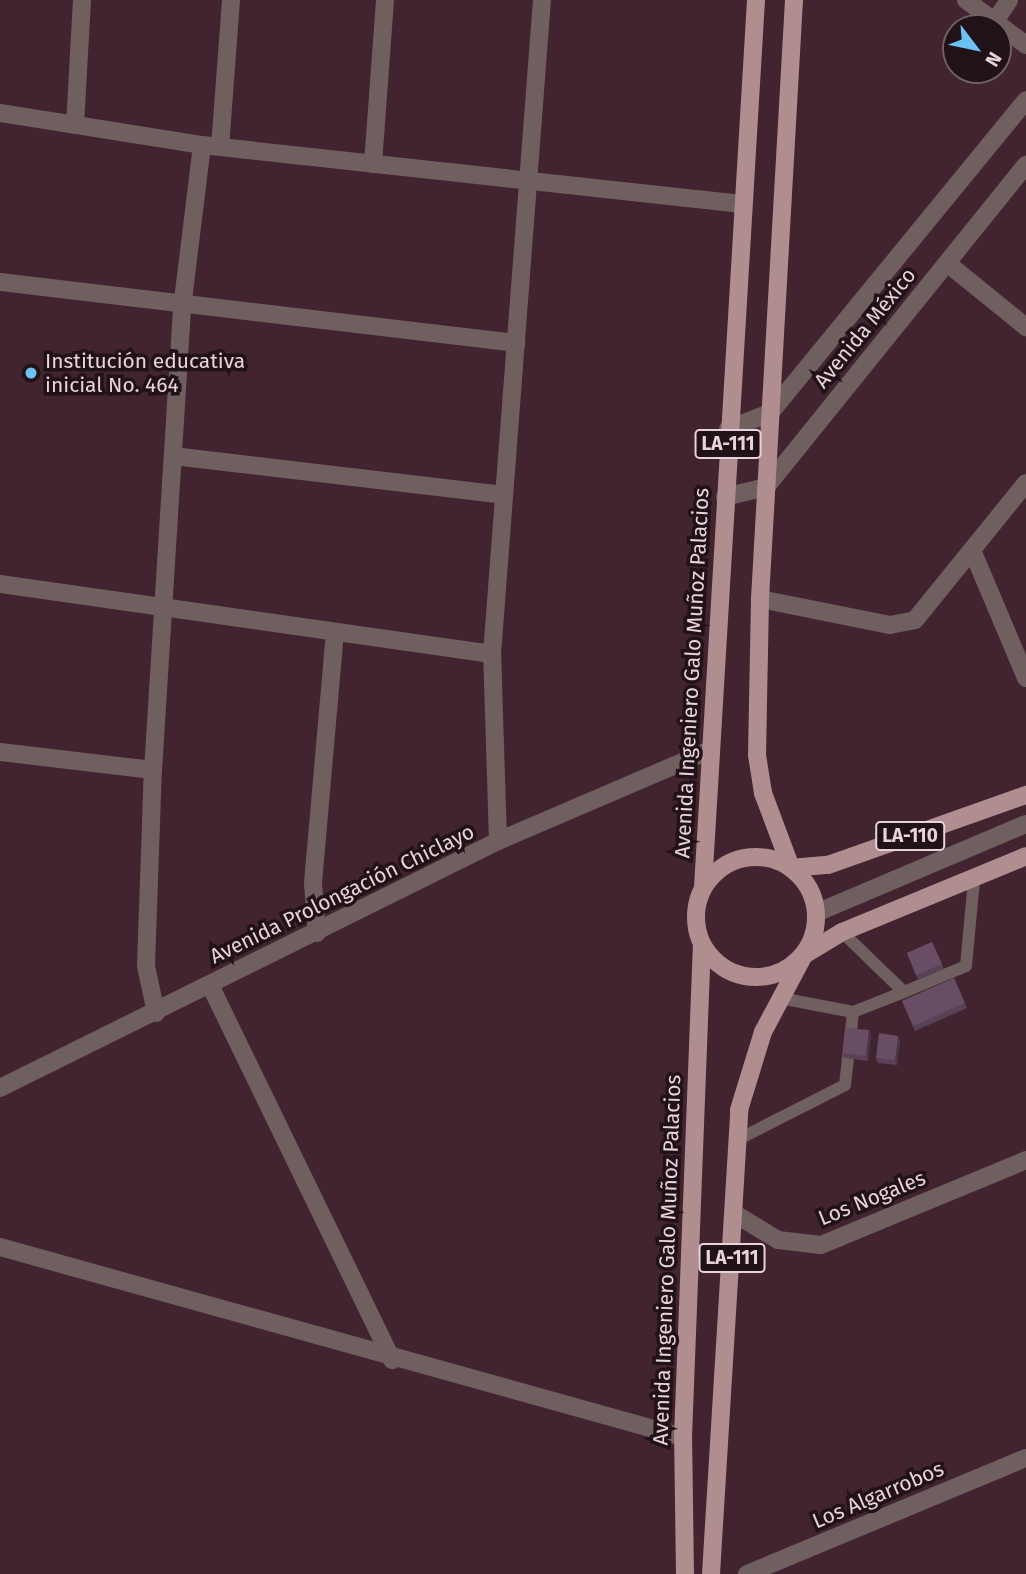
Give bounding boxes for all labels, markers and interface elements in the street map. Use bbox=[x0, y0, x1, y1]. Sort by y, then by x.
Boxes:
north arrow bbox=[942, 14, 1012, 84]
text: N bbox=[980, 48, 1007, 71]
street label: Avenida México bbox=[809, 263, 921, 393]
place label: Institución educativa inicial No. 464 bbox=[45, 348, 245, 398]
marker: Institución educativa inicial No. 464 bbox=[23, 365, 39, 381]
road number: LA-111 bbox=[693, 428, 763, 460]
street label: Avenida Ingeniero Galo Muñoz Palacios bbox=[670, 487, 714, 859]
street label: Avenida Prolongación Chiclayo bbox=[206, 819, 478, 969]
road number: LA-110 bbox=[875, 820, 945, 852]
street label: Avenida Ingeniero Galo Muñoz Palacios bbox=[648, 1074, 686, 1446]
street label: Los Nogales bbox=[815, 1165, 929, 1231]
road number: LA-111 bbox=[697, 1242, 767, 1274]
street label: Los Algarrobos bbox=[809, 1456, 947, 1534]

